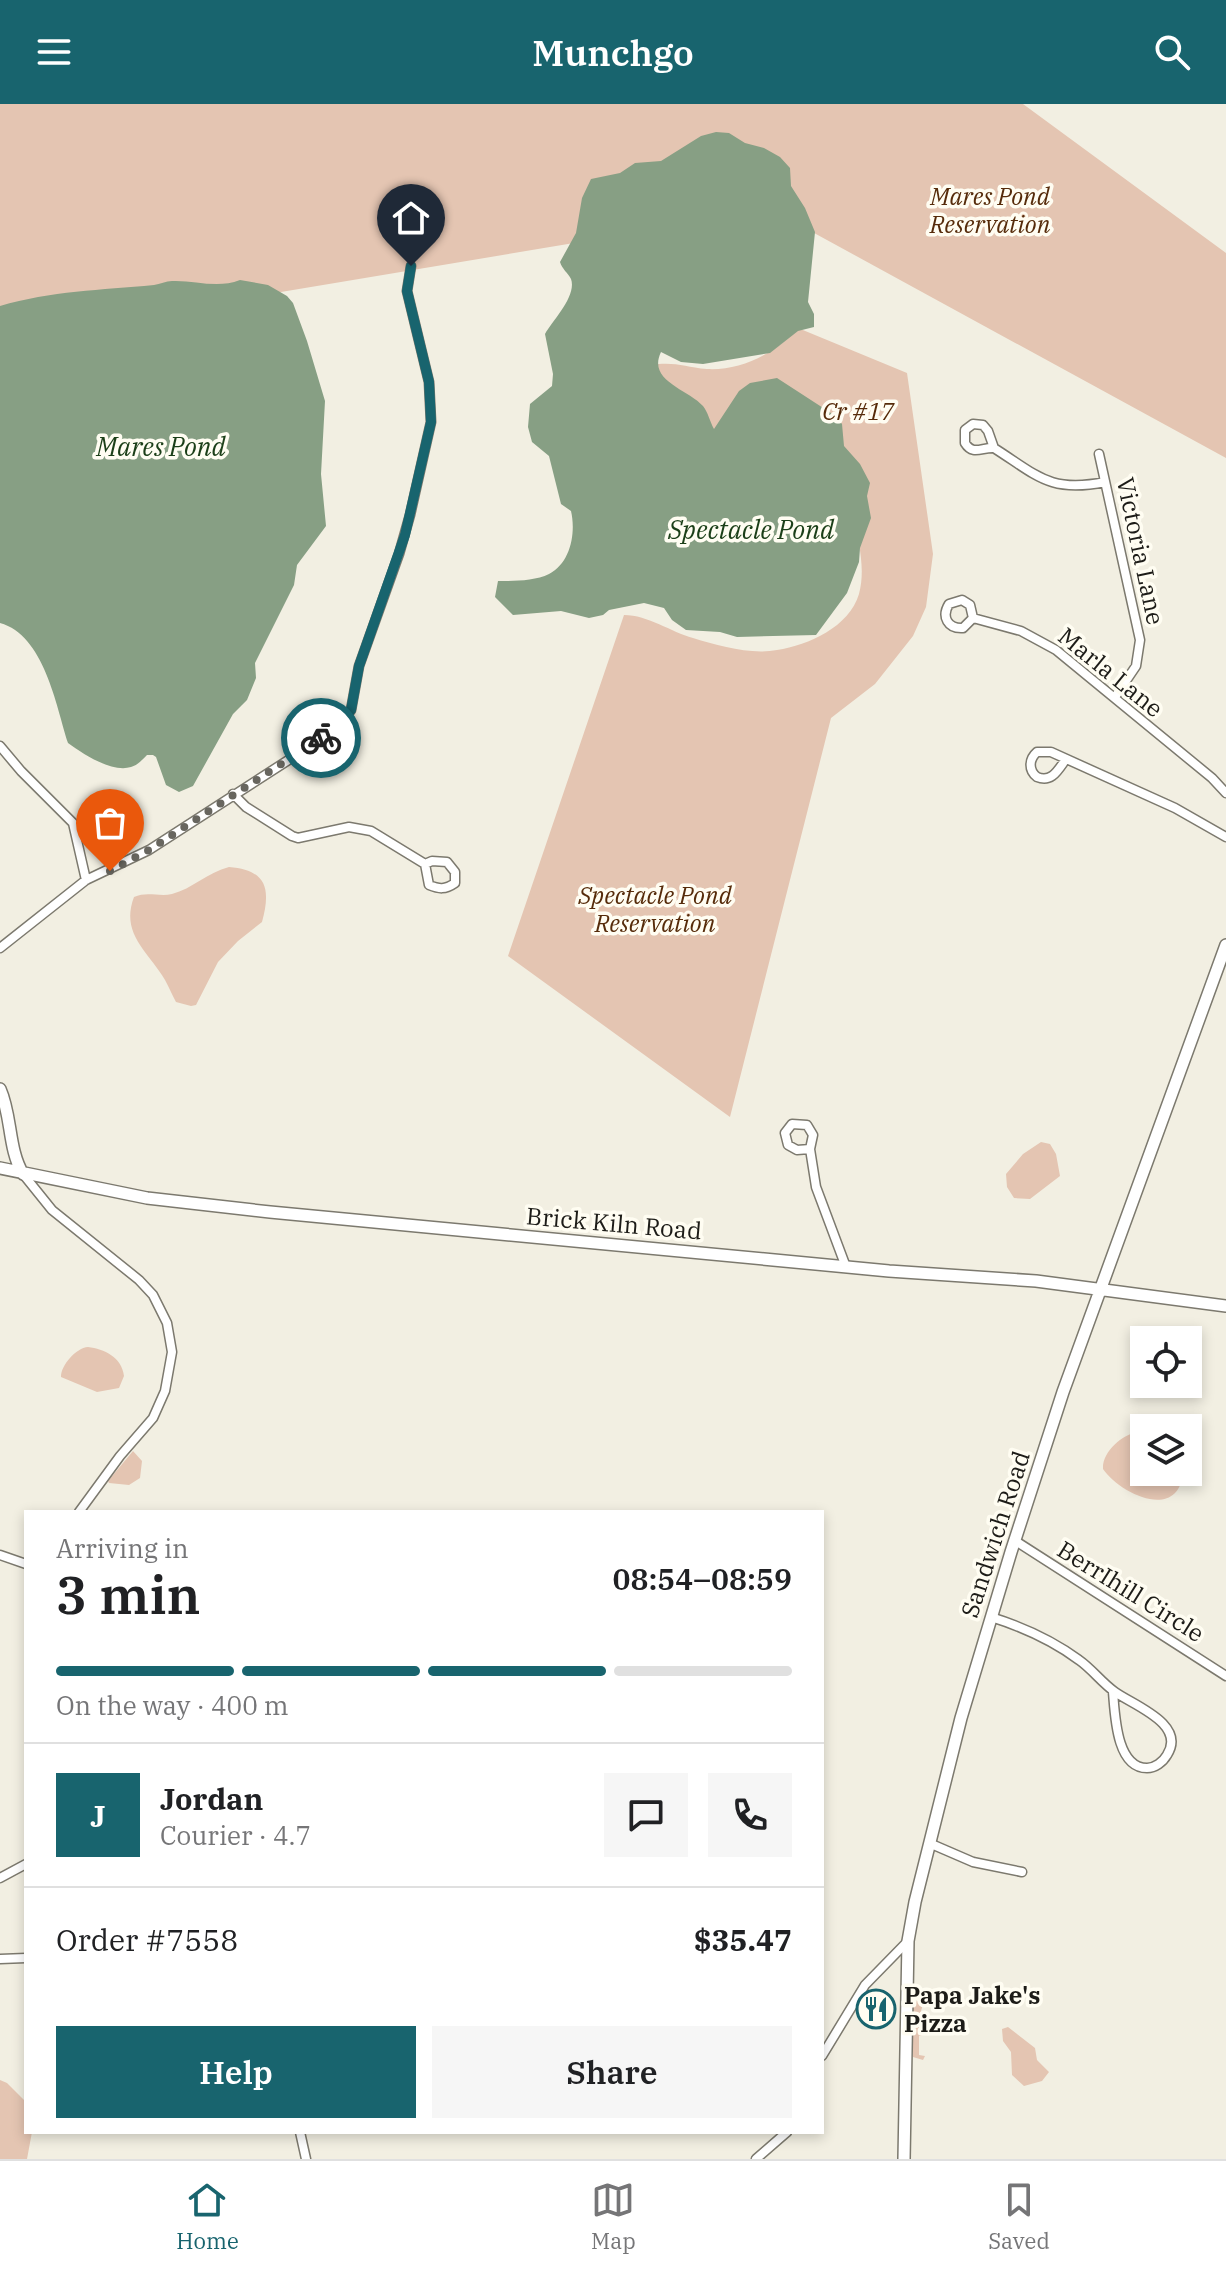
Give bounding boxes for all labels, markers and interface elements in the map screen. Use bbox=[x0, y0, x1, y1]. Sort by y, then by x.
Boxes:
text: Munchgo bbox=[532, 29, 694, 76]
icon: menu bbox=[32, 30, 76, 74]
icon: search bbox=[1150, 30, 1194, 74]
park label: Mares Pond Reservation bbox=[929, 180, 1051, 240]
pin bbox=[377, 184, 445, 266]
icon: home bbox=[389, 196, 433, 240]
park label: Cr #17 bbox=[822, 395, 896, 427]
water label: Mares Pond bbox=[95, 429, 227, 463]
street label: Victoria Lane bbox=[1110, 474, 1172, 628]
water label: Spectacle Pond bbox=[667, 512, 835, 546]
street label: Marla Lane bbox=[1052, 620, 1170, 724]
courier bbox=[281, 698, 361, 778]
icon: bike bbox=[299, 716, 343, 760]
pin bbox=[76, 789, 144, 871]
icon: bag bbox=[88, 801, 132, 845]
park label: Spectacle Pond Reservation bbox=[577, 879, 733, 939]
street label: Brick Kiln Road bbox=[525, 1199, 703, 1247]
map controls bbox=[1130, 1326, 1202, 1486]
button: locate bbox=[1130, 1326, 1202, 1398]
button: layers bbox=[1130, 1414, 1202, 1486]
street label: Sandwich Road bbox=[953, 1447, 1037, 1621]
text: Arriving in bbox=[56, 1531, 189, 1565]
street label: BerrIhill Circle bbox=[1052, 1533, 1210, 1649]
text: 08:54–08:59 bbox=[612, 1559, 792, 1598]
text: 3 min bbox=[56, 1561, 201, 1628]
text: On the way · 400 m bbox=[56, 1688, 289, 1722]
button: chat bbox=[604, 1773, 688, 1857]
button: phone bbox=[708, 1773, 792, 1857]
text: Jordan bbox=[160, 1779, 263, 1818]
text: J bbox=[90, 1796, 106, 1835]
text: Courier · 4.7 bbox=[160, 1818, 311, 1852]
text: Order #7558 bbox=[56, 1920, 238, 1959]
text: $35.47 bbox=[694, 1920, 792, 1959]
place label: Papa Jake's Pizza bbox=[904, 1979, 1041, 2039]
restaurant icon: Papa Jake's Pizza bbox=[855, 1988, 897, 2030]
button: Help bbox=[56, 2026, 416, 2118]
button: Share bbox=[432, 2026, 792, 2118]
tab: Home bbox=[176, 2178, 239, 2255]
tab: Map bbox=[591, 2178, 636, 2255]
tab: Saved bbox=[988, 2178, 1050, 2255]

